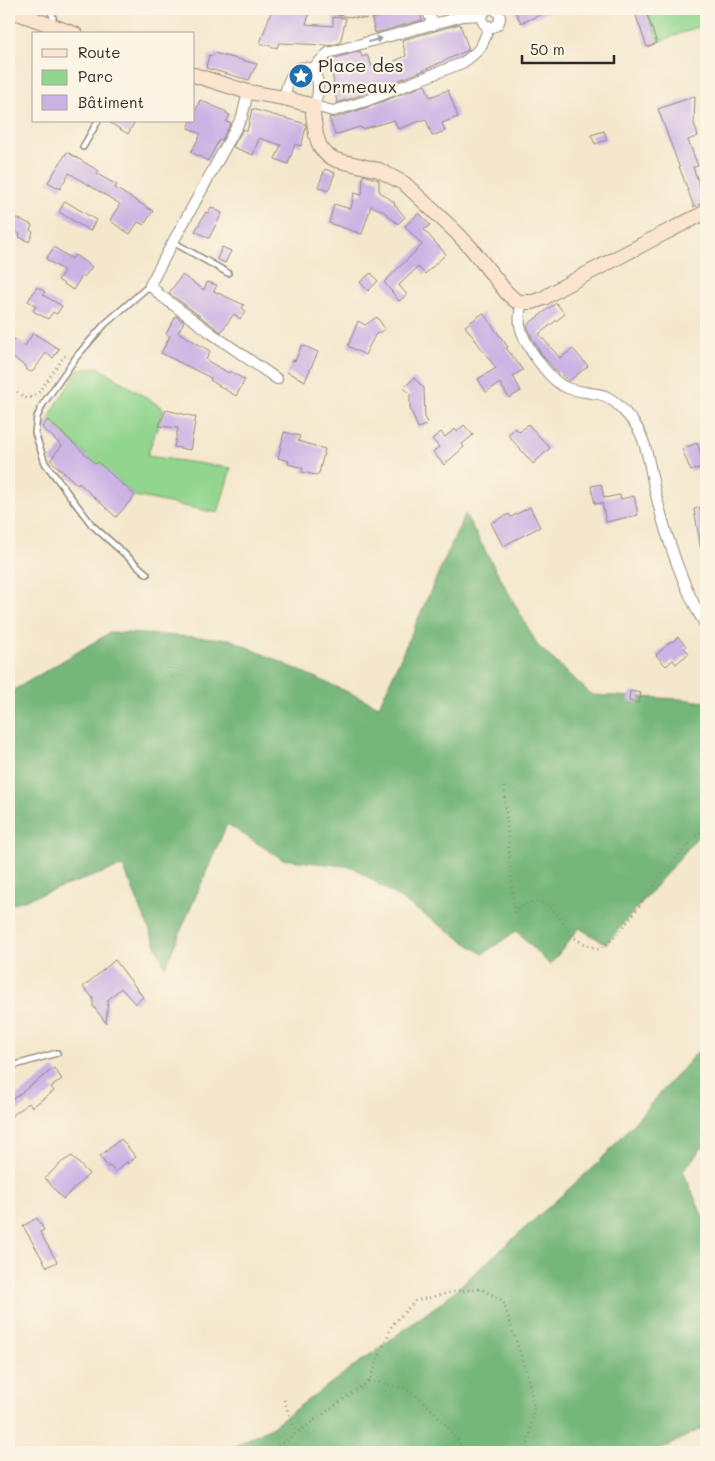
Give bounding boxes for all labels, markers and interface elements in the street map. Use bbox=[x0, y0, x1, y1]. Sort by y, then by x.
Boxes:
legend bbox=[32, 32, 195, 122]
scale bar bbox=[522, 32, 615, 64]
one-way arrow bbox=[367, 36, 382, 44]
text: 50 m bbox=[530, 39, 565, 59]
text: Route bbox=[78, 42, 121, 62]
place label: Place des Ormeaux bbox=[318, 53, 404, 98]
place icon: Place des Ormeaux bbox=[288, 63, 314, 89]
text: Parc bbox=[78, 66, 113, 86]
text: Bâtiment bbox=[78, 92, 144, 112]

